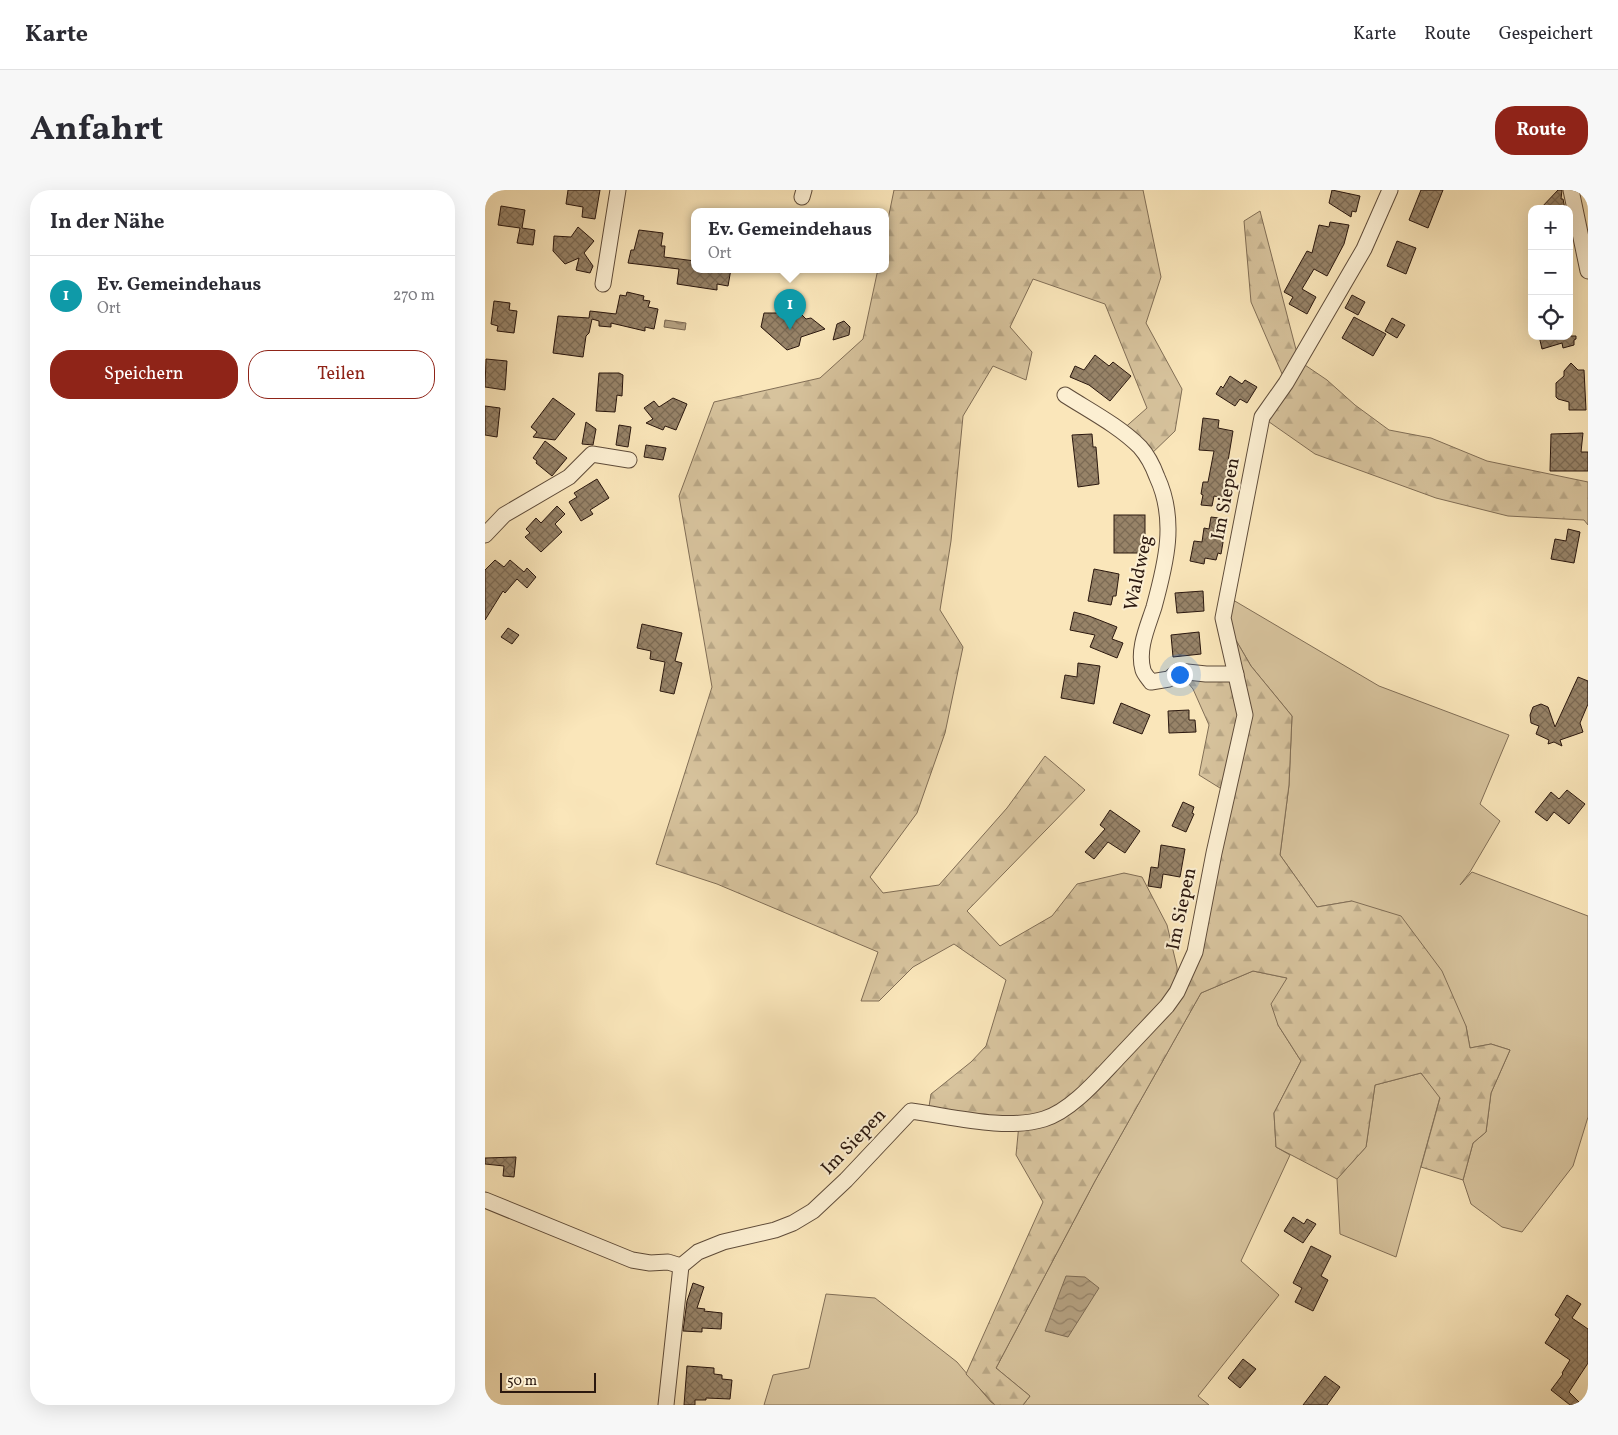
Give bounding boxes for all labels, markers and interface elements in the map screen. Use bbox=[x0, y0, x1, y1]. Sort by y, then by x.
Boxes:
text: Karte bbox=[25, 18, 88, 52]
text: Karte bbox=[1353, 22, 1396, 47]
text: Route bbox=[1424, 22, 1471, 47]
text: Gespeichert bbox=[1499, 22, 1593, 47]
text: Anfahrt bbox=[30, 106, 163, 154]
button: Route bbox=[1495, 106, 1588, 155]
map controls bbox=[1528, 205, 1573, 340]
button: + bbox=[1528, 205, 1573, 250]
text: In der Nähe bbox=[50, 208, 165, 237]
popup bbox=[691, 208, 889, 273]
text: Ev. Gemeindehaus bbox=[708, 217, 872, 243]
text: Ort bbox=[708, 243, 732, 265]
button: − bbox=[1528, 250, 1573, 295]
text: Ev. Gemeindehaus bbox=[97, 272, 261, 298]
text: 1 bbox=[63, 285, 69, 307]
text: 270 m bbox=[393, 285, 435, 307]
pin: 1 bbox=[774, 289, 806, 330]
button: locate bbox=[1528, 295, 1573, 340]
text: Ort bbox=[97, 298, 121, 320]
button: Speichern bbox=[50, 350, 238, 399]
button: Teilen bbox=[248, 350, 435, 399]
street label: Im Siepen bbox=[1205, 455, 1247, 543]
street label: Waldweg bbox=[1118, 533, 1160, 613]
your location bbox=[1167, 662, 1193, 688]
street label: Im Siepen bbox=[1161, 865, 1203, 953]
street label: Im Siepen bbox=[816, 1103, 892, 1181]
scale bar bbox=[500, 1370, 596, 1393]
text: 50 m bbox=[507, 1372, 537, 1391]

